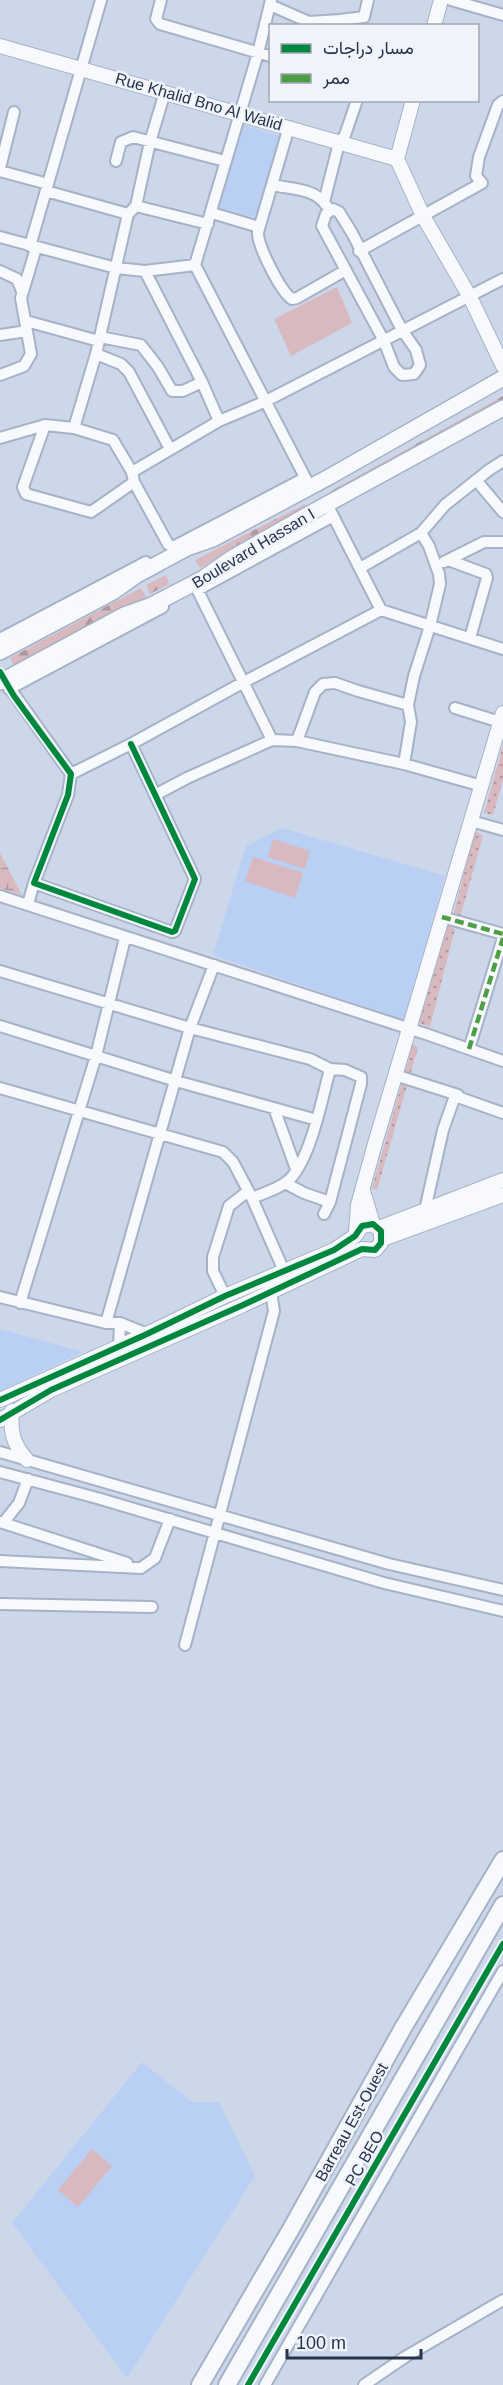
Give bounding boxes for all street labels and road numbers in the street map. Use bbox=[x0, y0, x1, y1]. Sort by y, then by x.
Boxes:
street label: Rue Khalid Bno Al Walid bbox=[113, 69, 284, 133]
street label: Boulevard Hassan I bbox=[189, 505, 317, 592]
street label: Barreau Est-Ouest bbox=[312, 2060, 391, 2184]
street label: PC BEO bbox=[342, 2128, 387, 2189]

